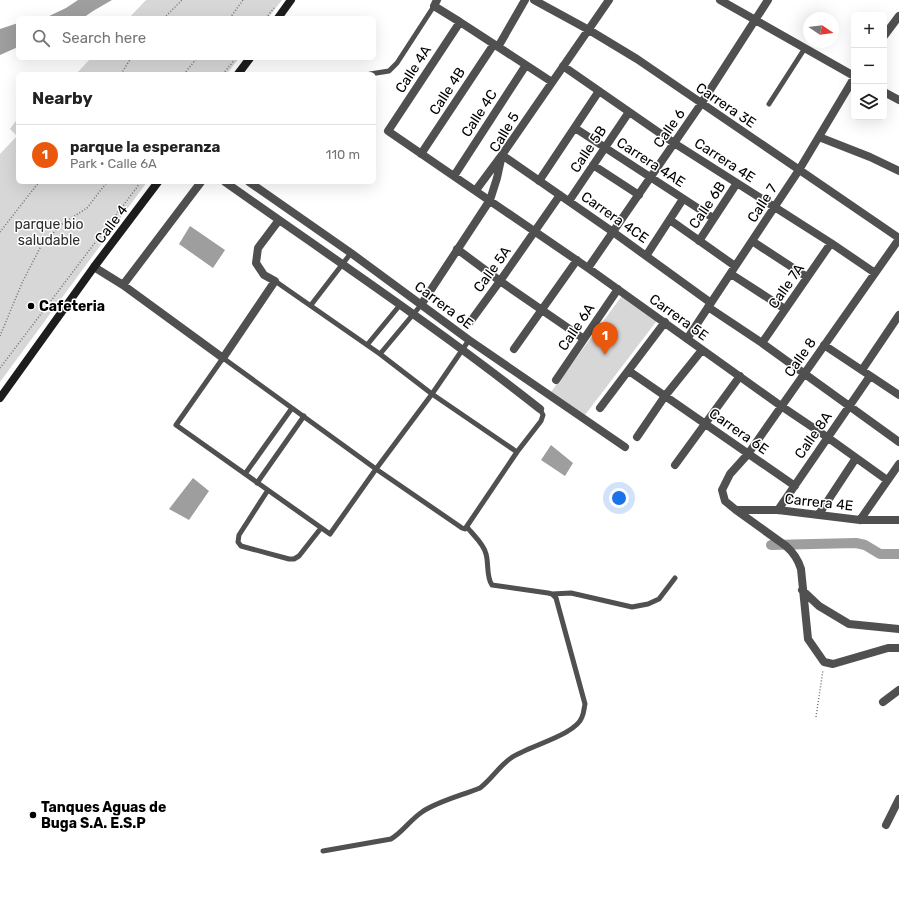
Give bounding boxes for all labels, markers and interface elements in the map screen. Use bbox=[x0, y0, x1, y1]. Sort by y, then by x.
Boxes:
north arrow bbox=[803, 12, 839, 48]
map controls bbox=[851, 12, 887, 120]
button: + bbox=[851, 12, 887, 48]
search box bbox=[16, 16, 376, 60]
icon: search bbox=[30, 27, 52, 49]
text: Search here bbox=[62, 29, 146, 47]
street label: Calle 4A bbox=[392, 42, 435, 96]
button: − bbox=[851, 48, 887, 84]
street label: Calle 4B bbox=[426, 64, 469, 118]
street label: Carrera 3E bbox=[693, 79, 759, 132]
button: layers bbox=[851, 84, 887, 120]
street label: Calle 4C bbox=[458, 86, 501, 140]
text: Nearby bbox=[32, 88, 93, 108]
street label: Calle 6 bbox=[650, 106, 689, 151]
street label: Calle 5 bbox=[486, 109, 523, 155]
street label: Calle 5B bbox=[567, 123, 610, 176]
street label: Carrera 4AE bbox=[613, 134, 688, 191]
street label: Carrera 4E bbox=[691, 135, 758, 186]
text: parque la esperanza bbox=[70, 138, 220, 156]
text: 1 bbox=[42, 147, 48, 162]
text: 110 m bbox=[326, 147, 360, 162]
text: Park · Calle 6A bbox=[70, 156, 157, 171]
street label: Calle 6B bbox=[686, 179, 729, 232]
street label: Calle 7 bbox=[744, 181, 781, 226]
street label: Carrera 4CE bbox=[578, 188, 652, 247]
street label: Calle 4 bbox=[91, 201, 132, 247]
park label: parque bio saludable bbox=[14, 216, 84, 249]
street label: Calle 5A bbox=[470, 242, 515, 296]
street label: Calle 7A bbox=[765, 260, 808, 312]
street label: Carrera 6E bbox=[411, 278, 476, 333]
street label: Carrera 5E bbox=[646, 290, 711, 344]
place label: Cafeteria bbox=[39, 298, 105, 315]
street label: Calle 6A bbox=[555, 300, 599, 354]
marker: Cafeteria bbox=[26, 301, 36, 311]
pin: 1 bbox=[592, 322, 618, 355]
street label: Calle 8 bbox=[781, 334, 820, 380]
street label: Carrera 6E bbox=[706, 405, 772, 458]
street label: Calle 8A bbox=[791, 408, 836, 462]
your location bbox=[609, 488, 629, 508]
street label: Carrera 4E bbox=[784, 490, 854, 515]
place label: Tanques Aguas de Buga S.A. E.S.P bbox=[41, 799, 166, 832]
marker: Tanques Aguas de Buga S.A. E.S.P bbox=[28, 810, 38, 820]

